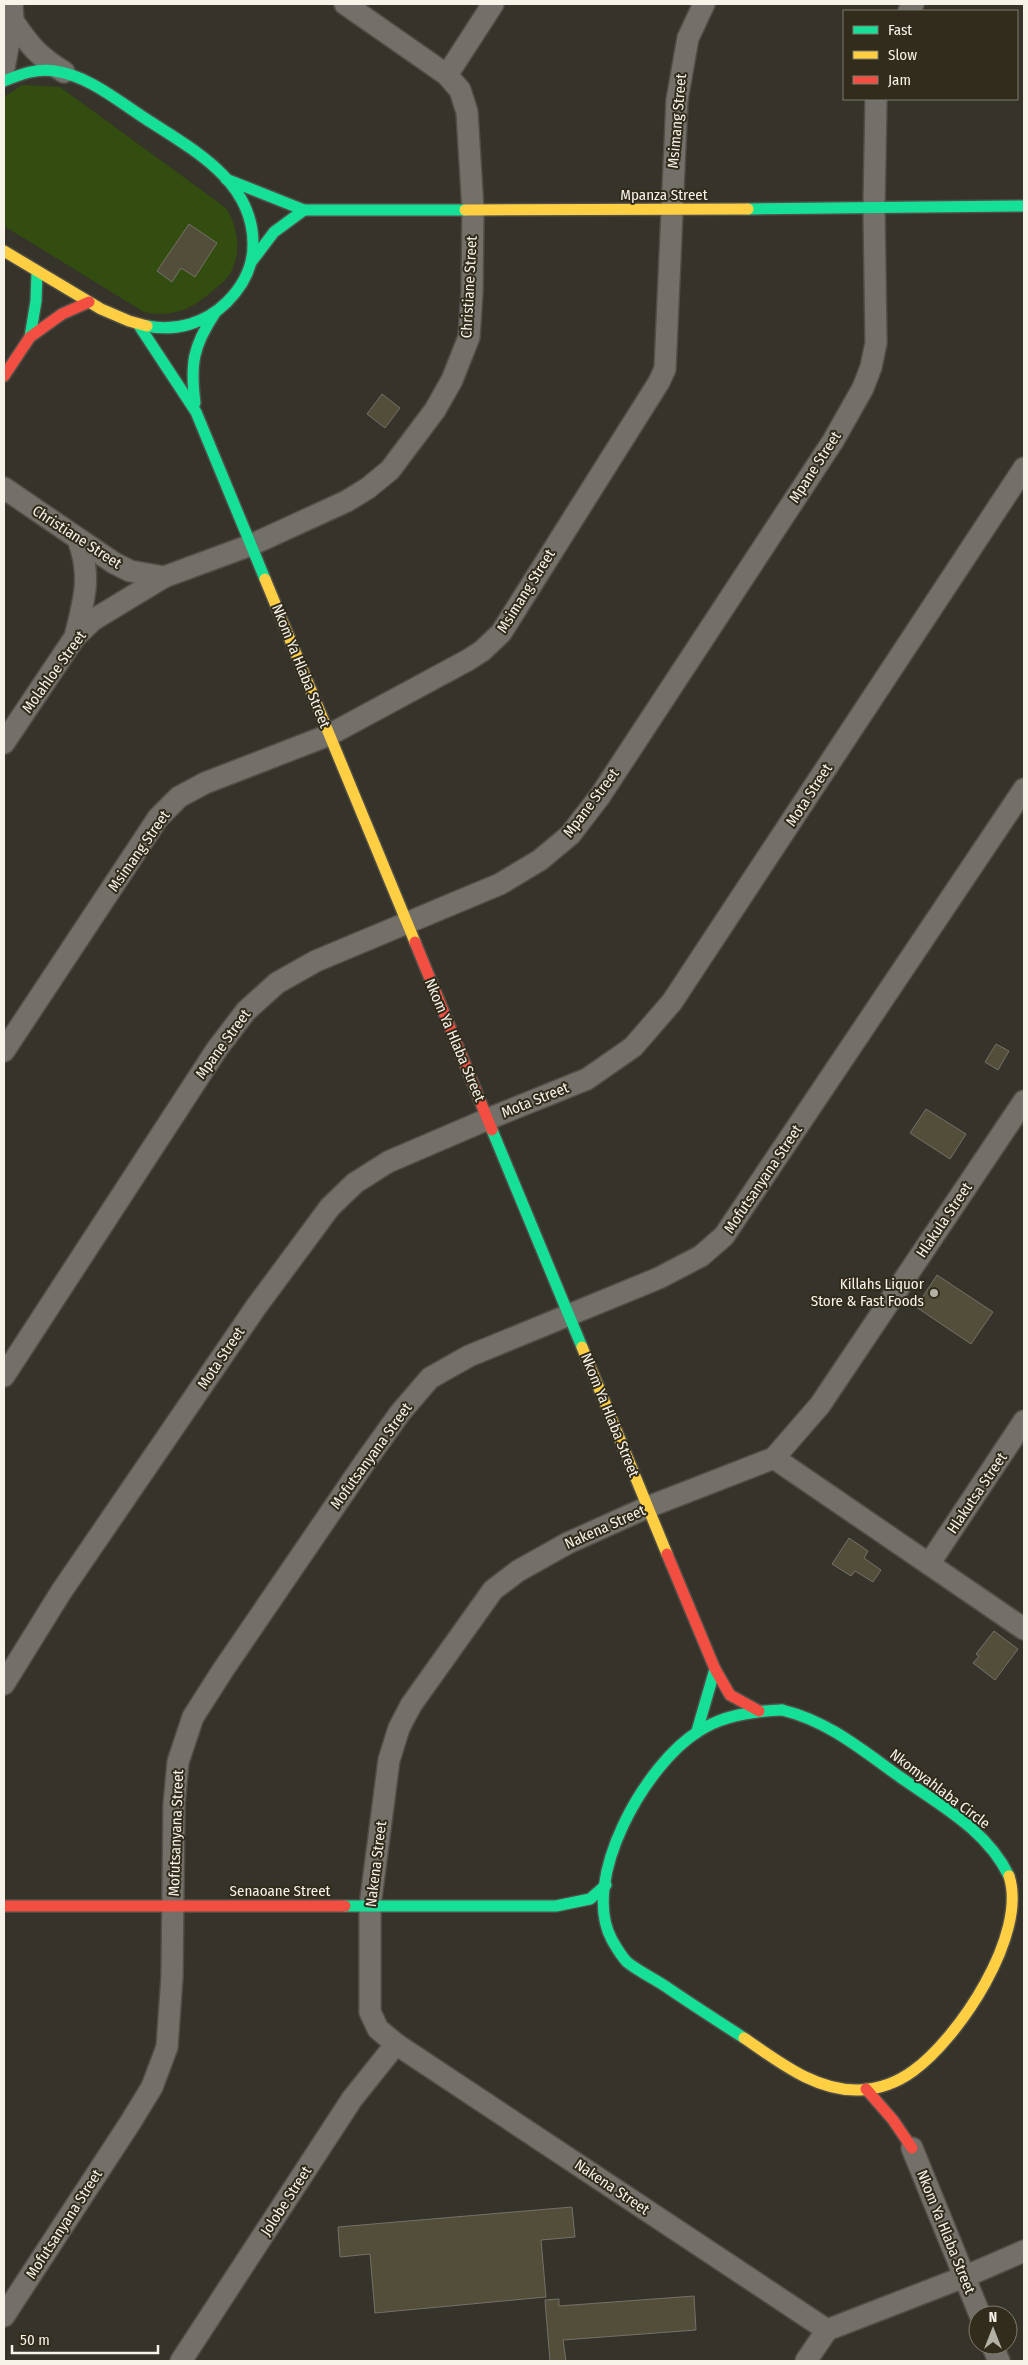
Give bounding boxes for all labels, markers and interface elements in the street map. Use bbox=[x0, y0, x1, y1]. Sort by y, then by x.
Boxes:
legend bbox=[843, 10, 1018, 100]
text: Fast bbox=[888, 21, 912, 39]
text: Slow bbox=[888, 46, 917, 64]
text: Jam bbox=[888, 71, 911, 89]
street label: Msimang Street bbox=[664, 73, 690, 169]
street label: Mpanza Street bbox=[620, 186, 708, 204]
street label: Christiane Street bbox=[457, 235, 481, 339]
street label: Mpane Street bbox=[785, 428, 845, 506]
street label: Christiane Street bbox=[29, 502, 125, 573]
street label: Msimang Street bbox=[493, 546, 559, 636]
street label: Nkom Ya Hlaba Street bbox=[268, 601, 334, 731]
street label: Molahloe Street bbox=[18, 627, 90, 717]
street label: Mota Street bbox=[782, 760, 836, 830]
street label: Mpane Street bbox=[559, 765, 623, 841]
street label: Msimang Street bbox=[104, 807, 174, 895]
street label: Nkom Ya Hlaba Street bbox=[421, 976, 489, 1104]
street label: Mpane Street bbox=[192, 1006, 254, 1082]
street label: Mota Street bbox=[499, 1078, 571, 1122]
street label: Mofutsanyana Street bbox=[720, 1121, 806, 1237]
street label: Hlakula Street bbox=[912, 1179, 976, 1261]
place label: Killahs Liquor Store & Fast Foods bbox=[811, 1275, 925, 1310]
marker: Killahs Liquor Store & Fast Foods bbox=[928, 1287, 940, 1299]
street label: Mota Street bbox=[194, 1323, 248, 1393]
street label: Nkom Ya Hlaba Street bbox=[577, 1350, 643, 1480]
street label: Mofutsanyana Street bbox=[326, 1399, 416, 1513]
street label: Hlakutsa Street bbox=[943, 1449, 1011, 1537]
street label: Nakena Street bbox=[562, 1501, 648, 1553]
street label: Nkomyahlaba Circle bbox=[886, 1745, 994, 1833]
street label: Mofutsanyana Street bbox=[165, 1769, 187, 1897]
street label: Nakena Street bbox=[362, 1820, 390, 1908]
street label: Senaoane Street bbox=[230, 1882, 331, 1900]
street label: Nakena Street bbox=[571, 2155, 653, 2219]
street label: Jolobe Street bbox=[257, 2163, 315, 2239]
street label: Mofutsanyana Street bbox=[22, 2166, 106, 2282]
street label: Nkom Ya Hlaba Street bbox=[913, 2167, 979, 2297]
north arrow bbox=[968, 2305, 1018, 2355]
text: N bbox=[989, 2309, 997, 2326]
scale bar bbox=[12, 2322, 159, 2354]
text: 50 m bbox=[20, 2331, 50, 2349]

